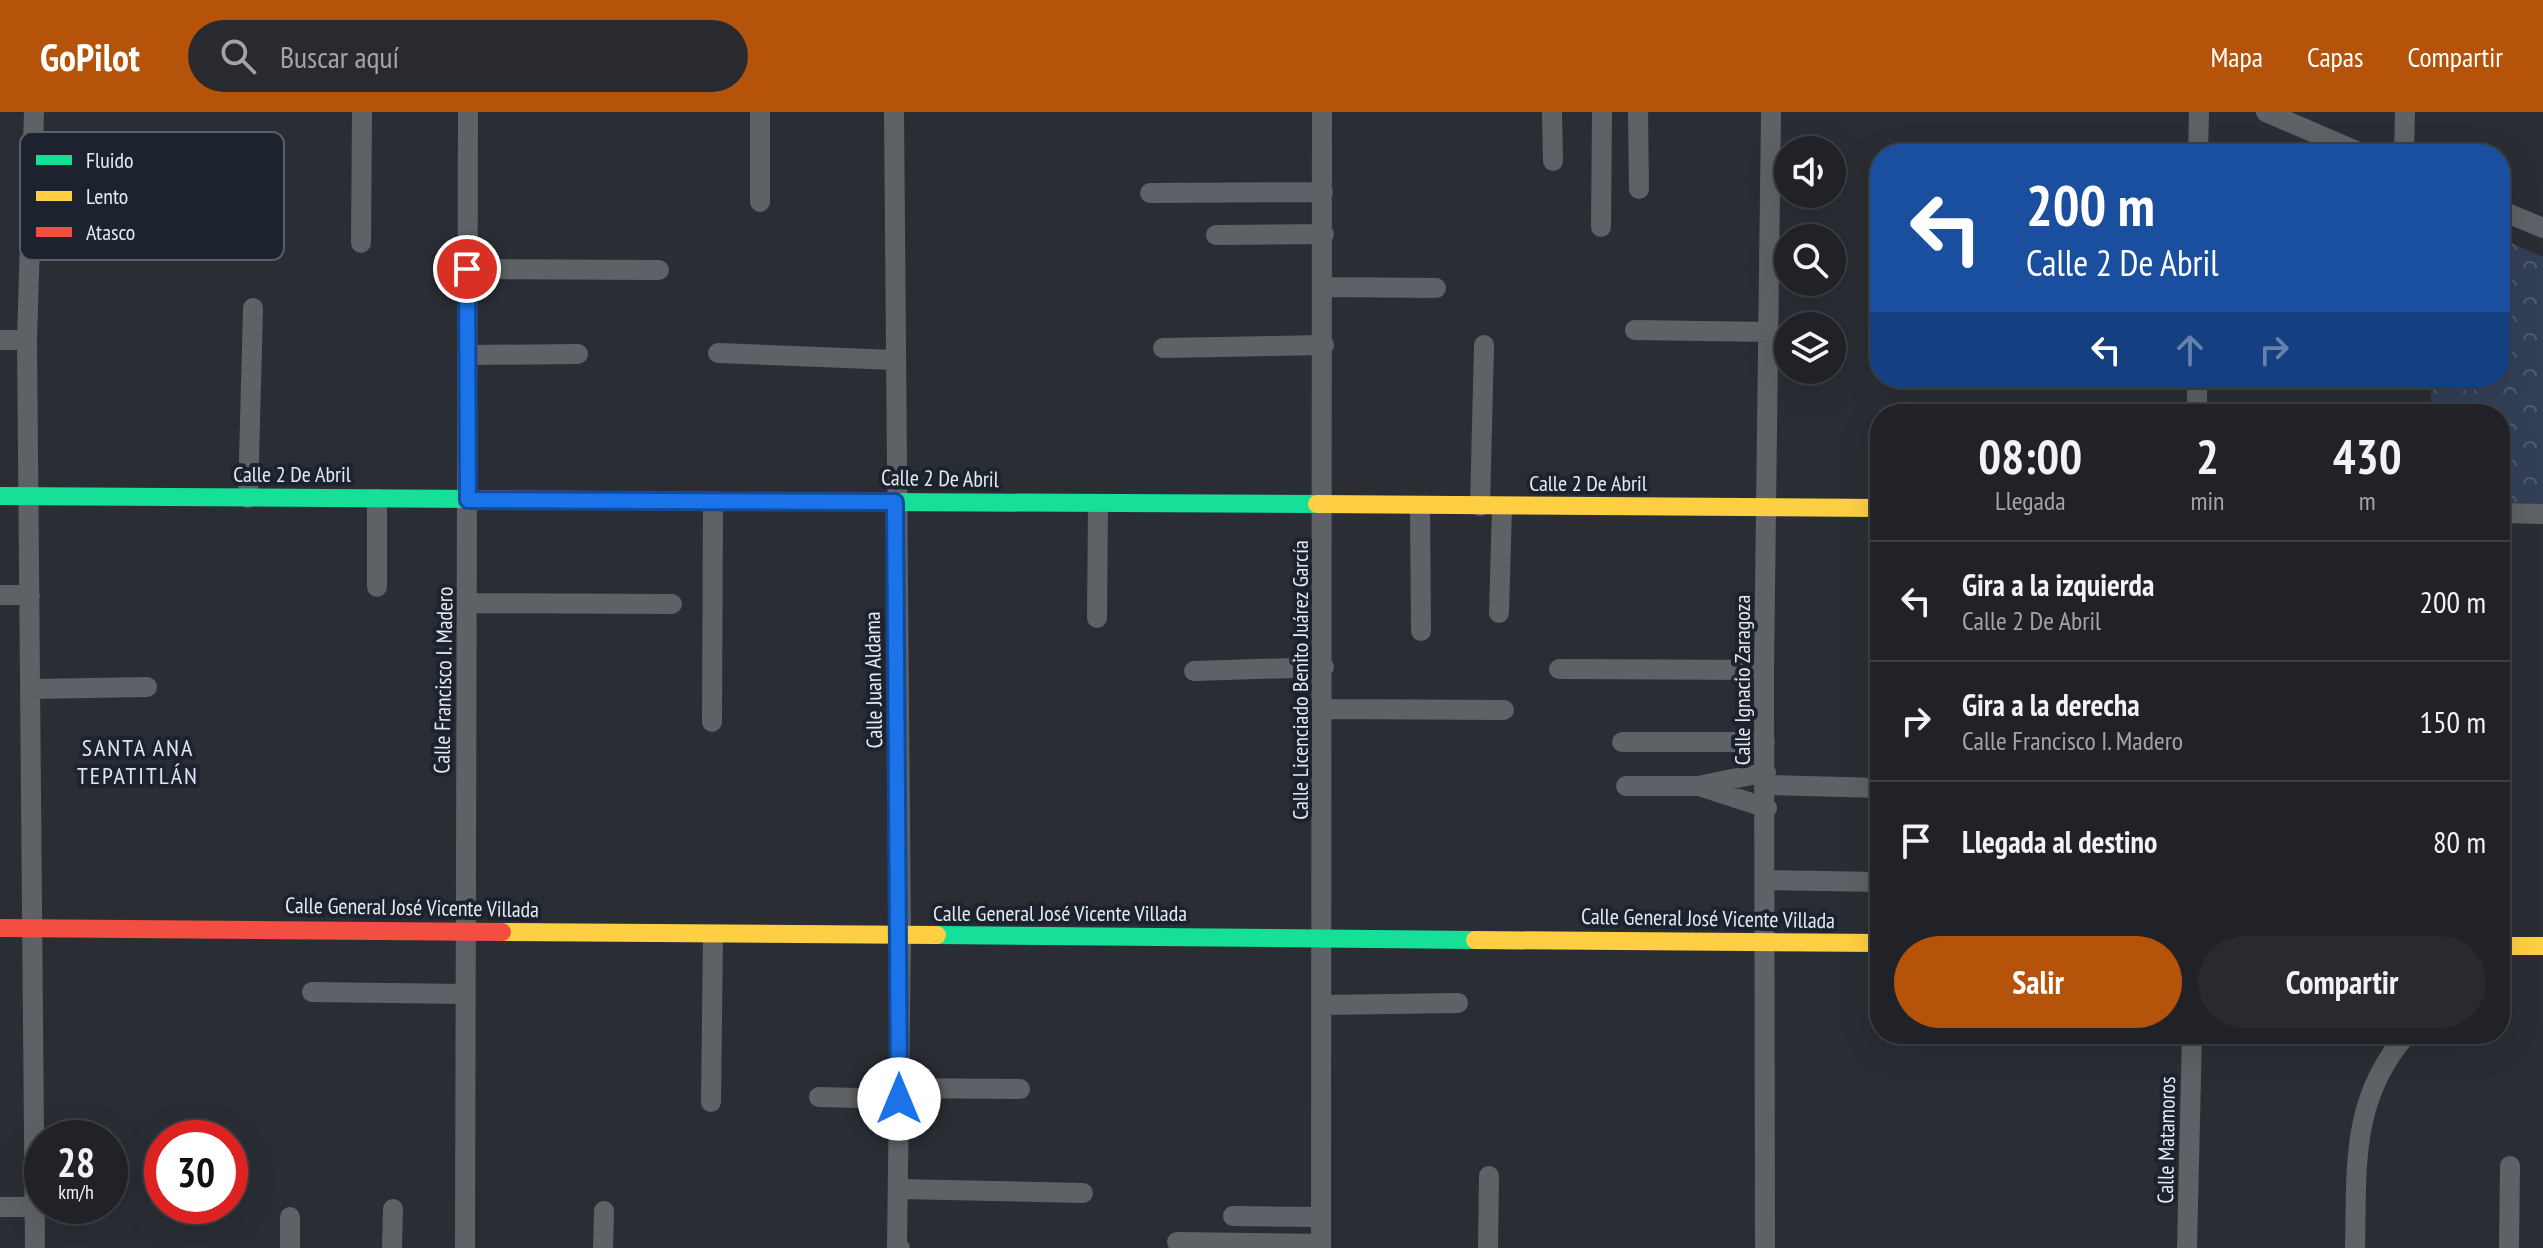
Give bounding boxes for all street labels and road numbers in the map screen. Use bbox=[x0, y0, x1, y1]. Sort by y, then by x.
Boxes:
street label: Calle 2 De Abril bbox=[233, 460, 352, 488]
street label: Calle 2 De Abril bbox=[881, 463, 1000, 493]
street label: Calle 2 De Abril bbox=[1529, 469, 1648, 497]
street label: Calle Licenciado Benito Juárez García bbox=[1286, 540, 1314, 820]
street label: Calle Francisco I. Madero bbox=[427, 586, 459, 774]
street label: Calle Ignacio Zaragoza bbox=[1728, 595, 1756, 765]
street label: Calle Juan Aldama bbox=[858, 611, 888, 749]
street label: Calle General José Vicente Villada bbox=[285, 891, 539, 923]
street label: Calle General José Vicente Villada bbox=[933, 899, 1187, 927]
street label: Calle General José Vicente Villada bbox=[1581, 902, 1835, 934]
street label: Calle Matamoros bbox=[2151, 1076, 2181, 1204]

